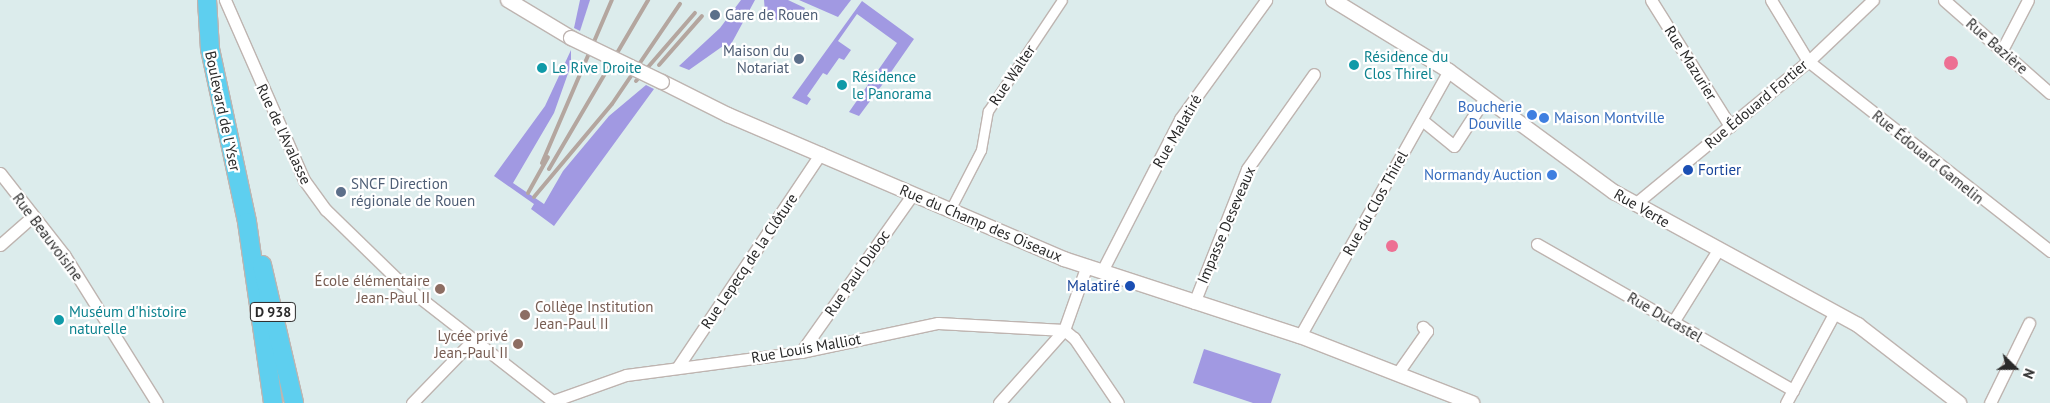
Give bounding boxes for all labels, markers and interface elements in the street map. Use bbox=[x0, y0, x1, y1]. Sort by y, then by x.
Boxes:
place label: Gare de Rouen bbox=[725, 6, 818, 24]
marker: Gare de Rouen bbox=[709, 9, 721, 21]
street label: Rue Bazière bbox=[1963, 14, 2031, 78]
street label: Rue Mazurier bbox=[1661, 22, 1721, 104]
place label: Maison du Notariat bbox=[723, 41, 789, 76]
street label: Rue Walter bbox=[985, 41, 1039, 109]
place label: Résidence du Clos Thirel bbox=[1364, 47, 1448, 82]
street label: Boulevard de l'Yser bbox=[201, 49, 245, 173]
marker: Maison du Notariat bbox=[793, 53, 805, 65]
street label: Rue Édouard Fortier bbox=[1701, 56, 1811, 152]
place label: Le Rive Droite bbox=[552, 59, 642, 77]
marker: Résidence du Clos Thirel bbox=[1348, 59, 1360, 71]
marker: Le Rive Droite bbox=[536, 62, 548, 74]
place label: Résidence le Panorama bbox=[852, 67, 932, 102]
marker: Résidence le Panorama bbox=[836, 79, 848, 91]
street label: Rue de l'Avalasse bbox=[253, 81, 315, 187]
street label: Rue Malatiré bbox=[1149, 91, 1205, 171]
place label: Boucherie Douville bbox=[1458, 97, 1522, 132]
street label: Rue Édouard Gamelin bbox=[1869, 106, 1987, 208]
marker: Boucherie Douville bbox=[1526, 109, 1538, 121]
place label: Maison Montville bbox=[1554, 109, 1665, 127]
marker: Maison Montville bbox=[1538, 112, 1550, 124]
street label: Rue du Clos Thirel bbox=[1339, 147, 1411, 259]
place label: Fortier bbox=[1698, 161, 1741, 179]
street label: Impasse Deseveaux bbox=[1193, 164, 1259, 286]
marker: Fortier bbox=[1682, 164, 1694, 176]
place label: Normandy Auction bbox=[1423, 166, 1542, 184]
marker: Normandy Auction bbox=[1546, 169, 1558, 181]
place label: SNCF Direction régionale de Rouen bbox=[351, 174, 475, 209]
street label: Rue du Champ des Oiseaux bbox=[897, 181, 1065, 265]
street label: Rue Verte bbox=[1611, 185, 1673, 231]
marker: SNCF Direction régionale de Rouen bbox=[335, 186, 347, 198]
street label: Rue Beauvoisine bbox=[9, 189, 87, 285]
street label: Rue Lepecq de la Clôture bbox=[697, 190, 801, 332]
street label: Rue Paul Duboc bbox=[821, 226, 893, 320]
place label: École élémentaire Jean-Paul II bbox=[315, 271, 430, 306]
place label: Malatiré bbox=[1067, 277, 1120, 295]
marker: Malatiré bbox=[1124, 280, 1136, 292]
marker: École élémentaire Jean-Paul II bbox=[434, 283, 446, 295]
street label: Rue Ducastel bbox=[1624, 288, 1706, 346]
place label: Collège Institution Jean-Paul II bbox=[535, 297, 653, 332]
road number: D 938 bbox=[249, 300, 297, 324]
place label: Muséum d'histoire naturelle bbox=[69, 302, 187, 337]
marker: Collège Institution Jean-Paul II bbox=[519, 309, 531, 321]
marker: Muséum d'histoire naturelle bbox=[53, 314, 65, 326]
place label: Lycée privé Jean-Paul II bbox=[434, 326, 508, 361]
street label: Rue Louis Malliot bbox=[750, 329, 862, 367]
marker: Lycée privé Jean-Paul II bbox=[512, 338, 524, 350]
north arrow bbox=[1990, 343, 2040, 393]
text: N bbox=[2019, 366, 2039, 381]

